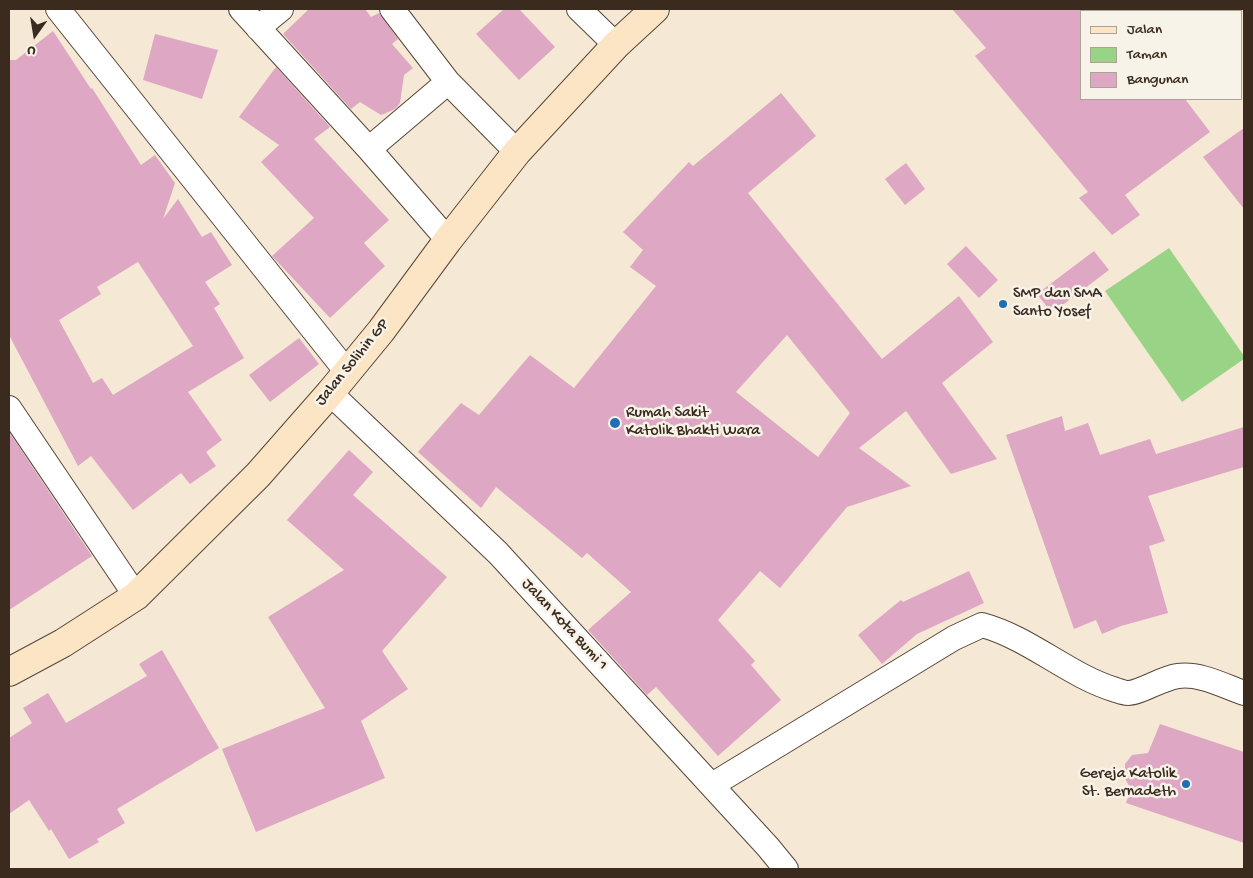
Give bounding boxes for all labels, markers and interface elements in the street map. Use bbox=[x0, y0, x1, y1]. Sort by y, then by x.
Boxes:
north arrow bbox=[10, 10, 60, 60]
legend bbox=[1080, 10, 1243, 100]
text: Jalan bbox=[1127, 21, 1162, 39]
text: U bbox=[26, 41, 37, 59]
text: Taman bbox=[1127, 46, 1167, 64]
text: Bangunan bbox=[1127, 71, 1188, 89]
place label: SMP dan SMA Santo Yosef bbox=[1013, 285, 1102, 323]
marker: SMP dan SMA Santo Yosef bbox=[997, 298, 1009, 310]
street label: Jalan Solihin GP bbox=[312, 316, 394, 410]
place label: Rumah Sakit Katolik Bhakti Wara bbox=[626, 404, 760, 442]
marker: Rumah Sakit Katolik Bhakti Wara bbox=[608, 416, 622, 430]
street label: Jalan Kota Bumi 1 bbox=[517, 575, 611, 675]
place label: Gereja Katolik St. Bernadeth bbox=[1080, 765, 1176, 803]
marker: Gereja Katolik St. Bernadeth bbox=[1180, 778, 1192, 790]

